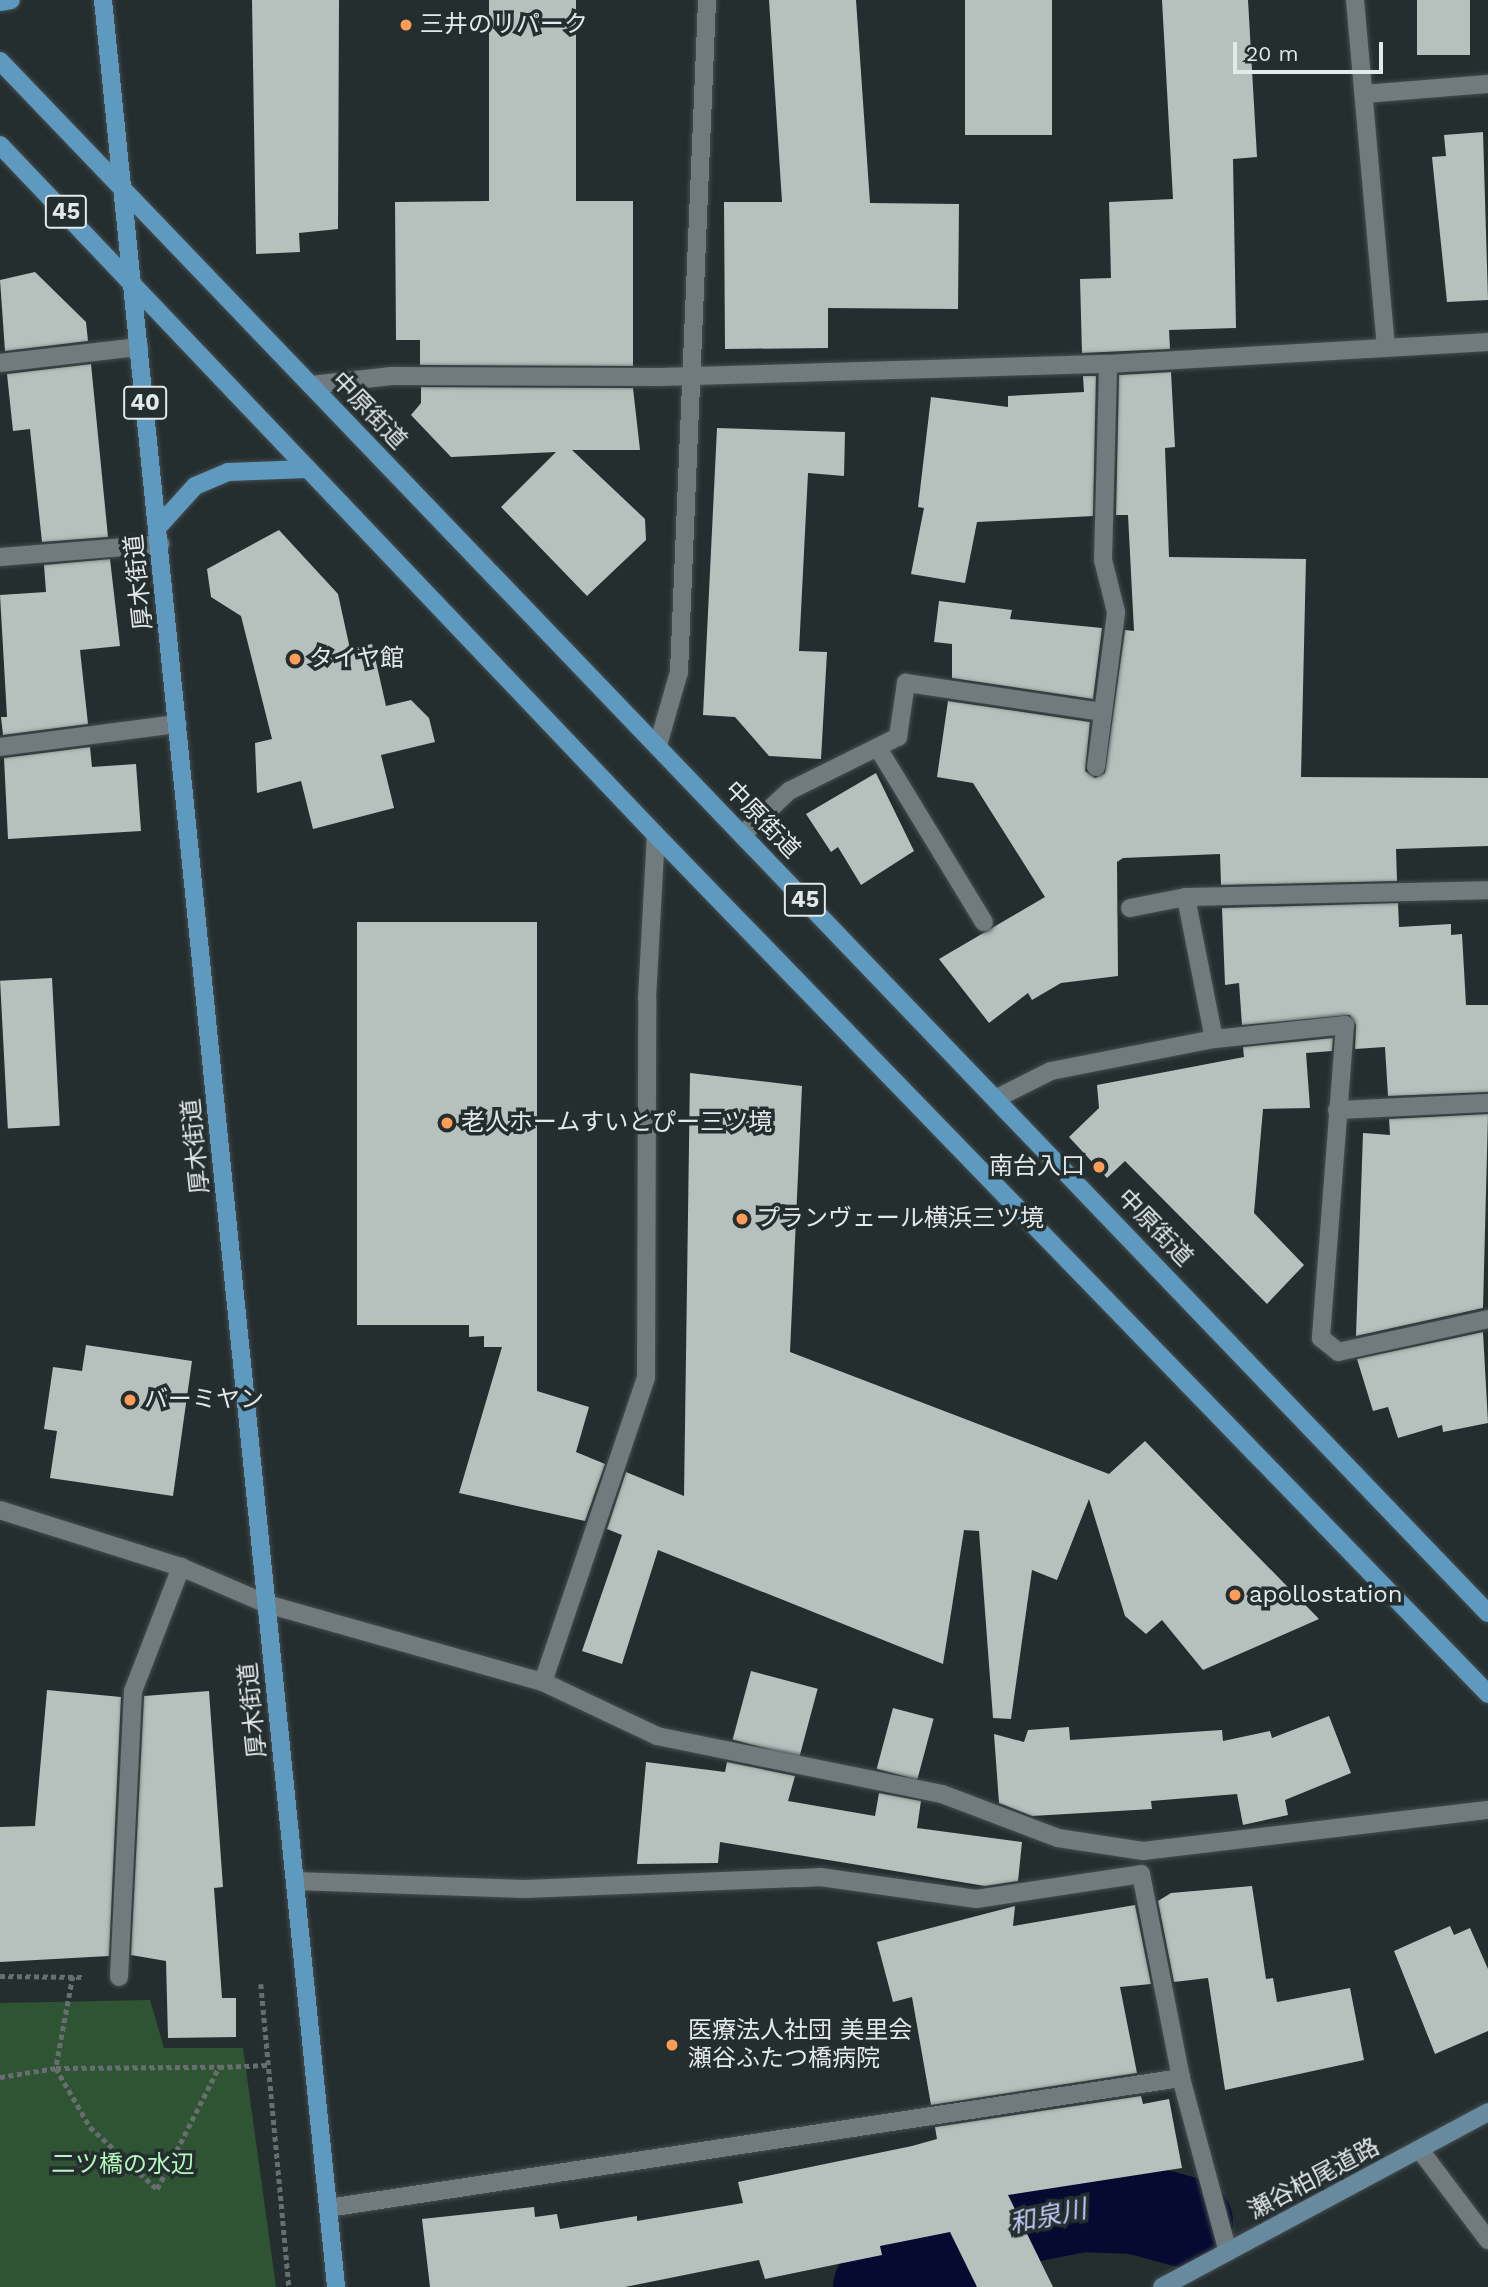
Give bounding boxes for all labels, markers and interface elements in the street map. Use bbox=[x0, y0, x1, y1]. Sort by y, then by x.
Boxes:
place label: 三井のリパーク bbox=[420, 11, 588, 39]
marker: 三井のリパーク bbox=[398, 17, 414, 33]
scale bar bbox=[1236, 28, 1386, 72]
text: 20 m bbox=[1246, 41, 1298, 66]
road number: 45 bbox=[43, 192, 89, 232]
street label: 中原街道 bbox=[325, 366, 413, 456]
road number: 40 bbox=[122, 384, 168, 422]
street label: 厚木街道 bbox=[120, 533, 158, 631]
place label: タイヤ館 bbox=[309, 645, 405, 673]
marker: タイヤ館 bbox=[287, 651, 303, 667]
street label: 中原街道 bbox=[718, 775, 806, 865]
road number: 45 bbox=[782, 880, 828, 920]
street label: 厚木街道 bbox=[177, 1097, 215, 1195]
place label: 老人ホームすいとぴー三ツ境 bbox=[461, 1109, 773, 1137]
marker: 老人ホームすいとぴー三ツ境 bbox=[439, 1115, 455, 1131]
place label: 南台入口 bbox=[989, 1153, 1085, 1181]
marker: 南台入口 bbox=[1091, 1159, 1107, 1175]
street label: 中原街道 bbox=[1111, 1183, 1199, 1273]
place label: プランヴェール横浜三ツ境 bbox=[756, 1205, 1044, 1233]
marker: プランヴェール横浜三ツ境 bbox=[734, 1211, 750, 1227]
place label: バーミヤン bbox=[144, 1386, 264, 1414]
marker: バーミヤン bbox=[122, 1392, 138, 1408]
place label: apollostation bbox=[1249, 1581, 1403, 1609]
marker: apollostation bbox=[1227, 1587, 1243, 1603]
street label: 厚木街道 bbox=[234, 1661, 272, 1759]
place label: 医療法人社団 美里会 瀬谷ふたつ橋病院 bbox=[688, 2017, 912, 2073]
marker: 医療法人社団 美里会 瀬谷ふたつ橋病院 bbox=[662, 2035, 682, 2055]
street label: 瀬谷柏尾道路 bbox=[1244, 2132, 1384, 2226]
park label: 二ツ橋の水辺 bbox=[51, 2151, 195, 2179]
water label: 和泉川 bbox=[1007, 2194, 1089, 2240]

